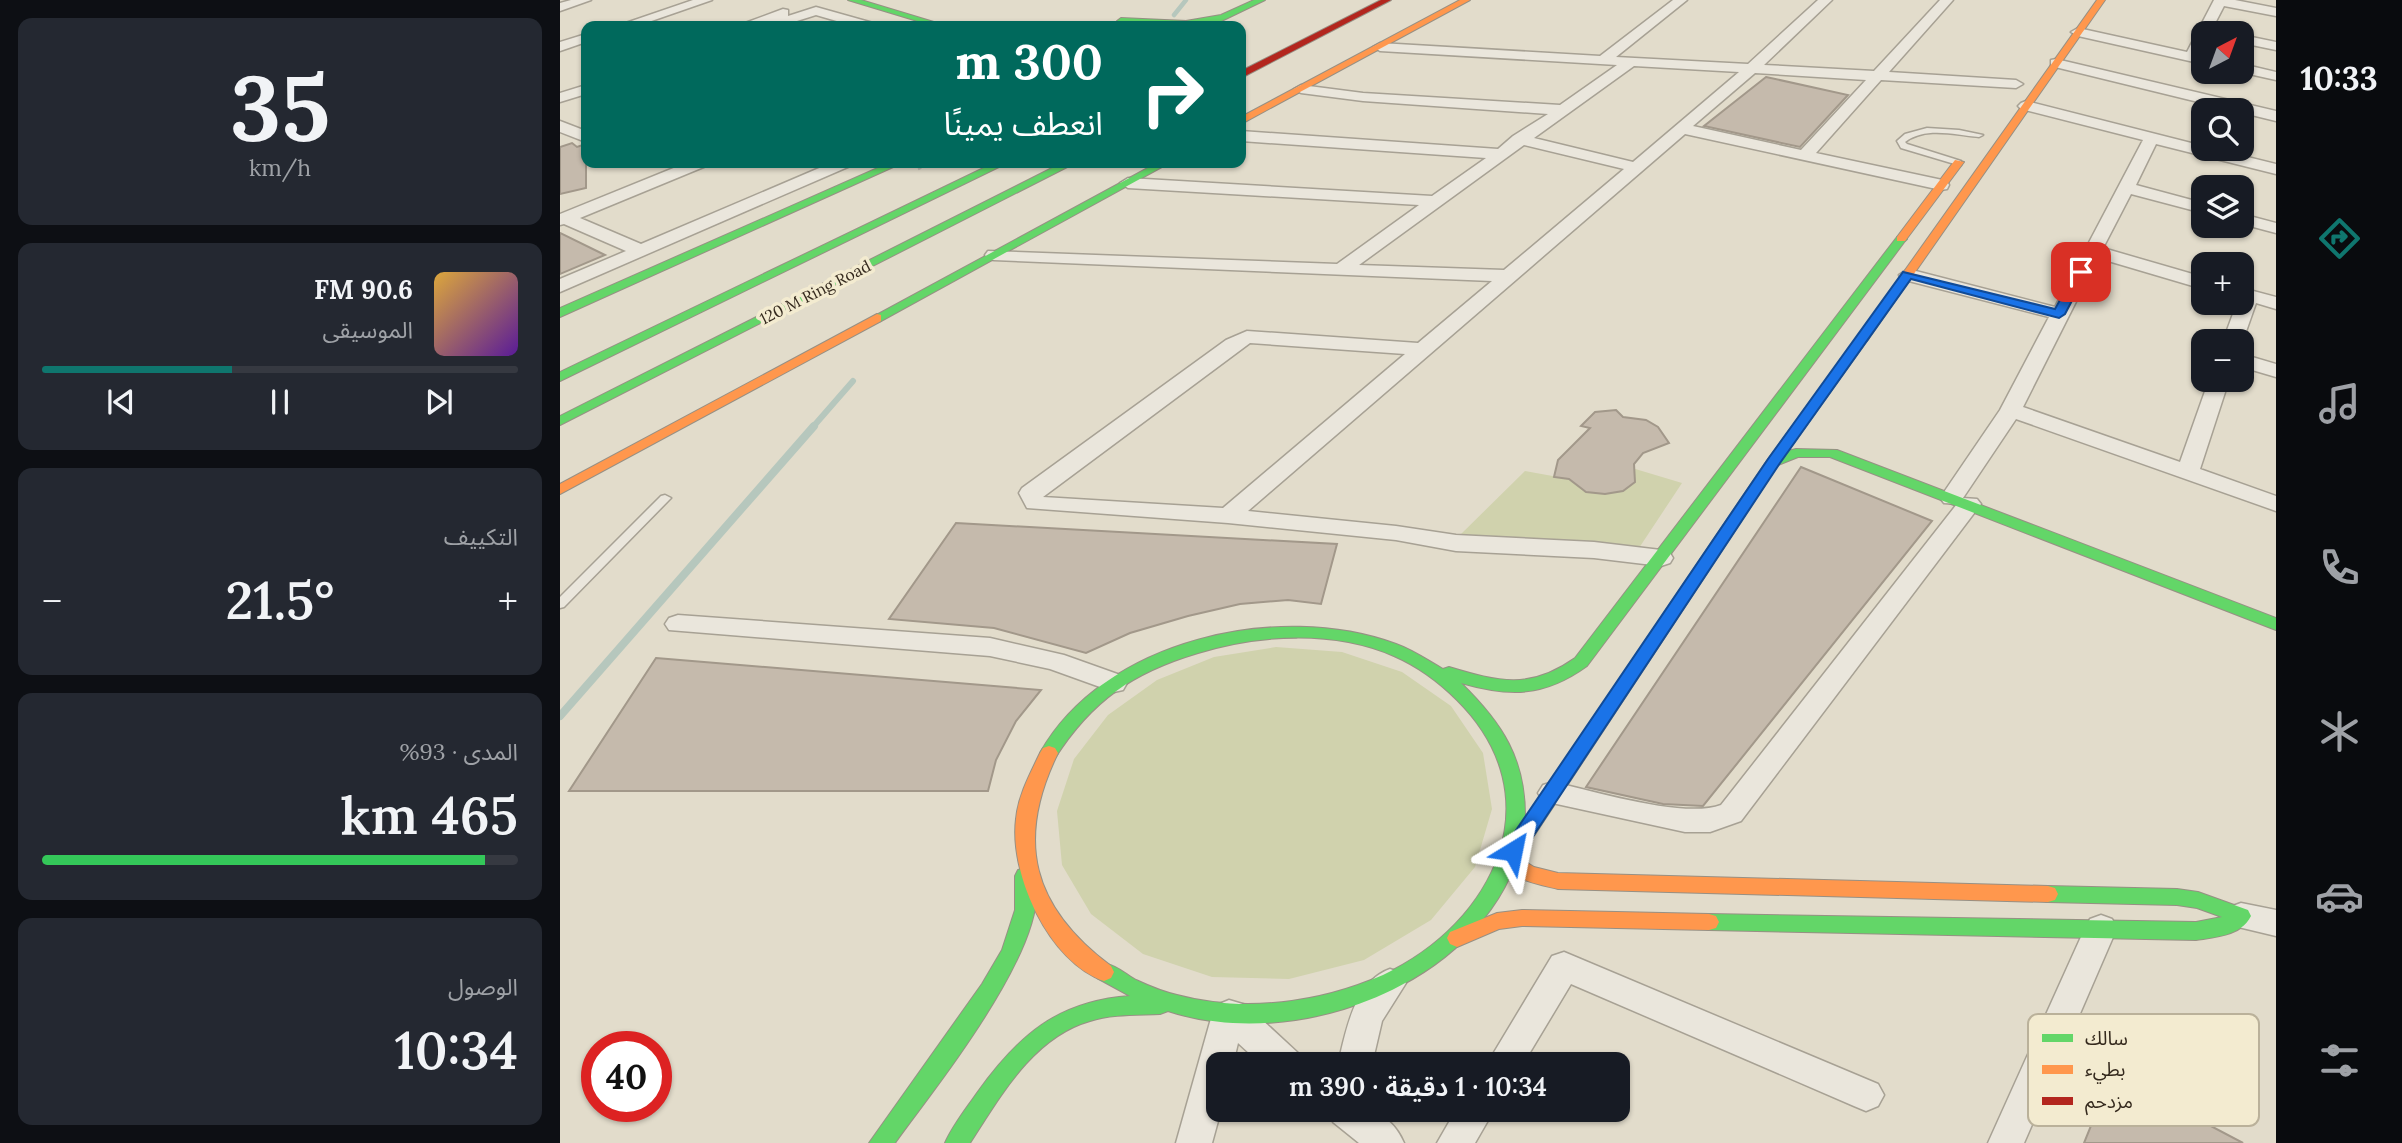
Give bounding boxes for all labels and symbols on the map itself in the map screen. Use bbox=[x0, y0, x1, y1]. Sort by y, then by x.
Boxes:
north arrow bbox=[2191, 21, 2254, 84]
pin bbox=[2051, 242, 2111, 302]
street label: 120 M Ring Road bbox=[756, 255, 874, 329]
position arrow bbox=[1476, 814, 1550, 888]
legend bbox=[2028, 1014, 2259, 1126]
text: سالك bbox=[2085, 1026, 2128, 1050]
speed limit sign: 40 bbox=[581, 1031, 672, 1122]
text: بطيء bbox=[2085, 1057, 2125, 1084]
text: مزدحم bbox=[2085, 1089, 2133, 1116]

